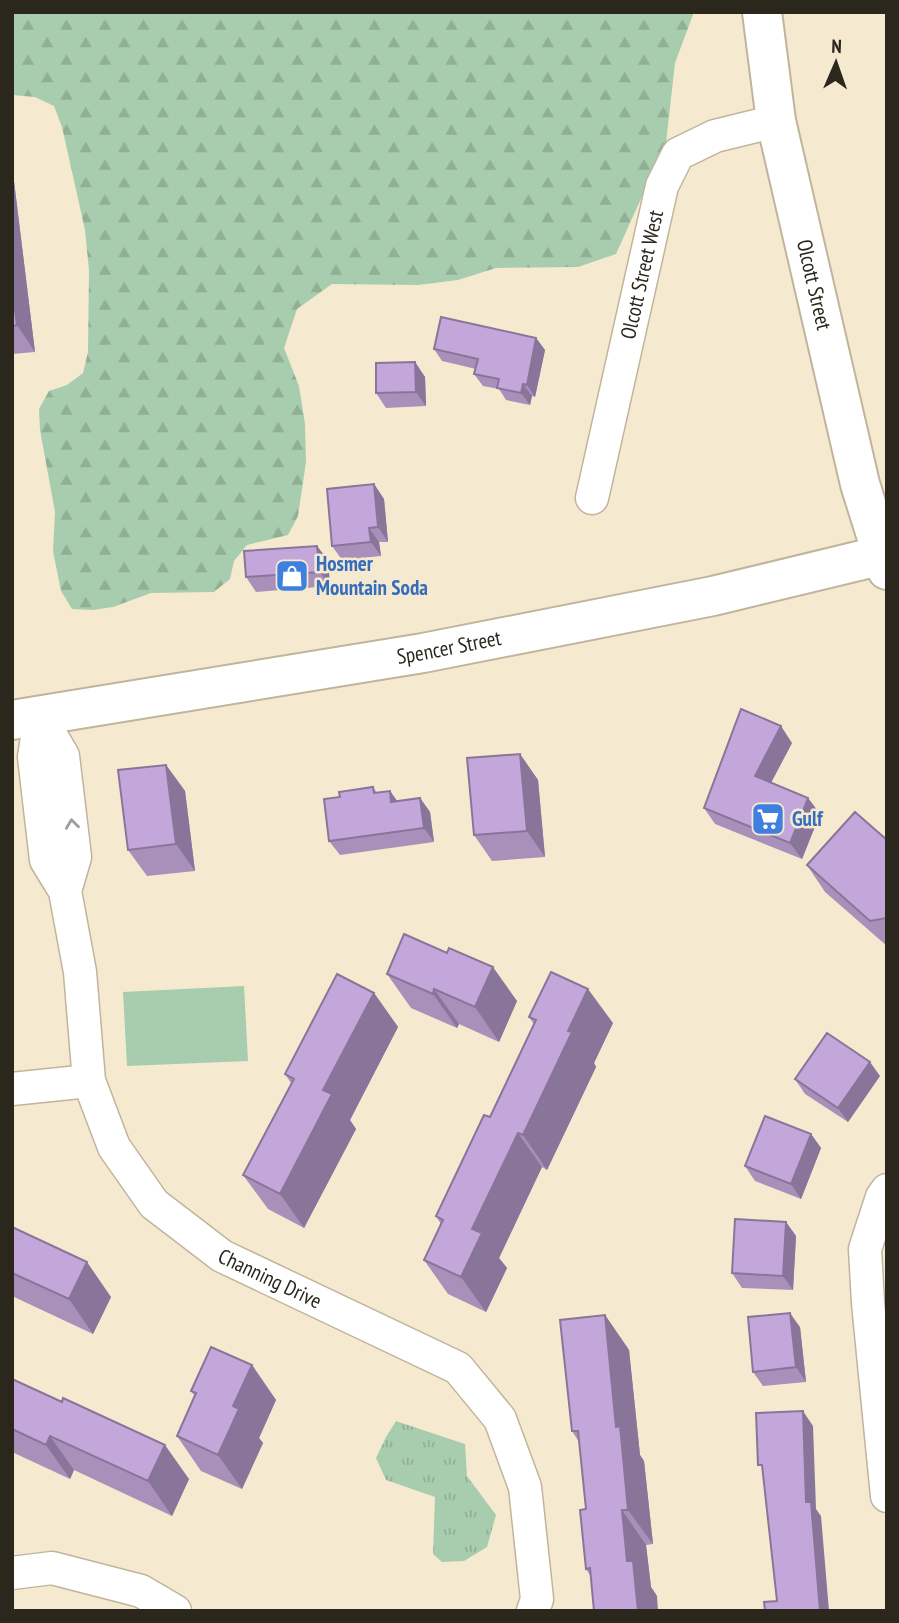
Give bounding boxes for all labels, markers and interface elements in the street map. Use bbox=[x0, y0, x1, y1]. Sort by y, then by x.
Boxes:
north arrow bbox=[801, 28, 871, 98]
text: N bbox=[831, 34, 842, 58]
street label: Olcott Street West bbox=[614, 207, 669, 341]
street label: Olcott Street bbox=[791, 237, 838, 333]
place label: Hosmer Mountain Soda bbox=[316, 550, 428, 601]
shop icon: Hosmer Mountain Soda bbox=[273, 557, 311, 595]
street label: Spencer Street bbox=[395, 624, 504, 670]
supermarket icon: Gulf bbox=[749, 800, 787, 838]
place label: Gulf bbox=[792, 805, 824, 832]
one-way arrow bbox=[64, 818, 79, 830]
street label: Channing Drive bbox=[214, 1242, 326, 1314]

